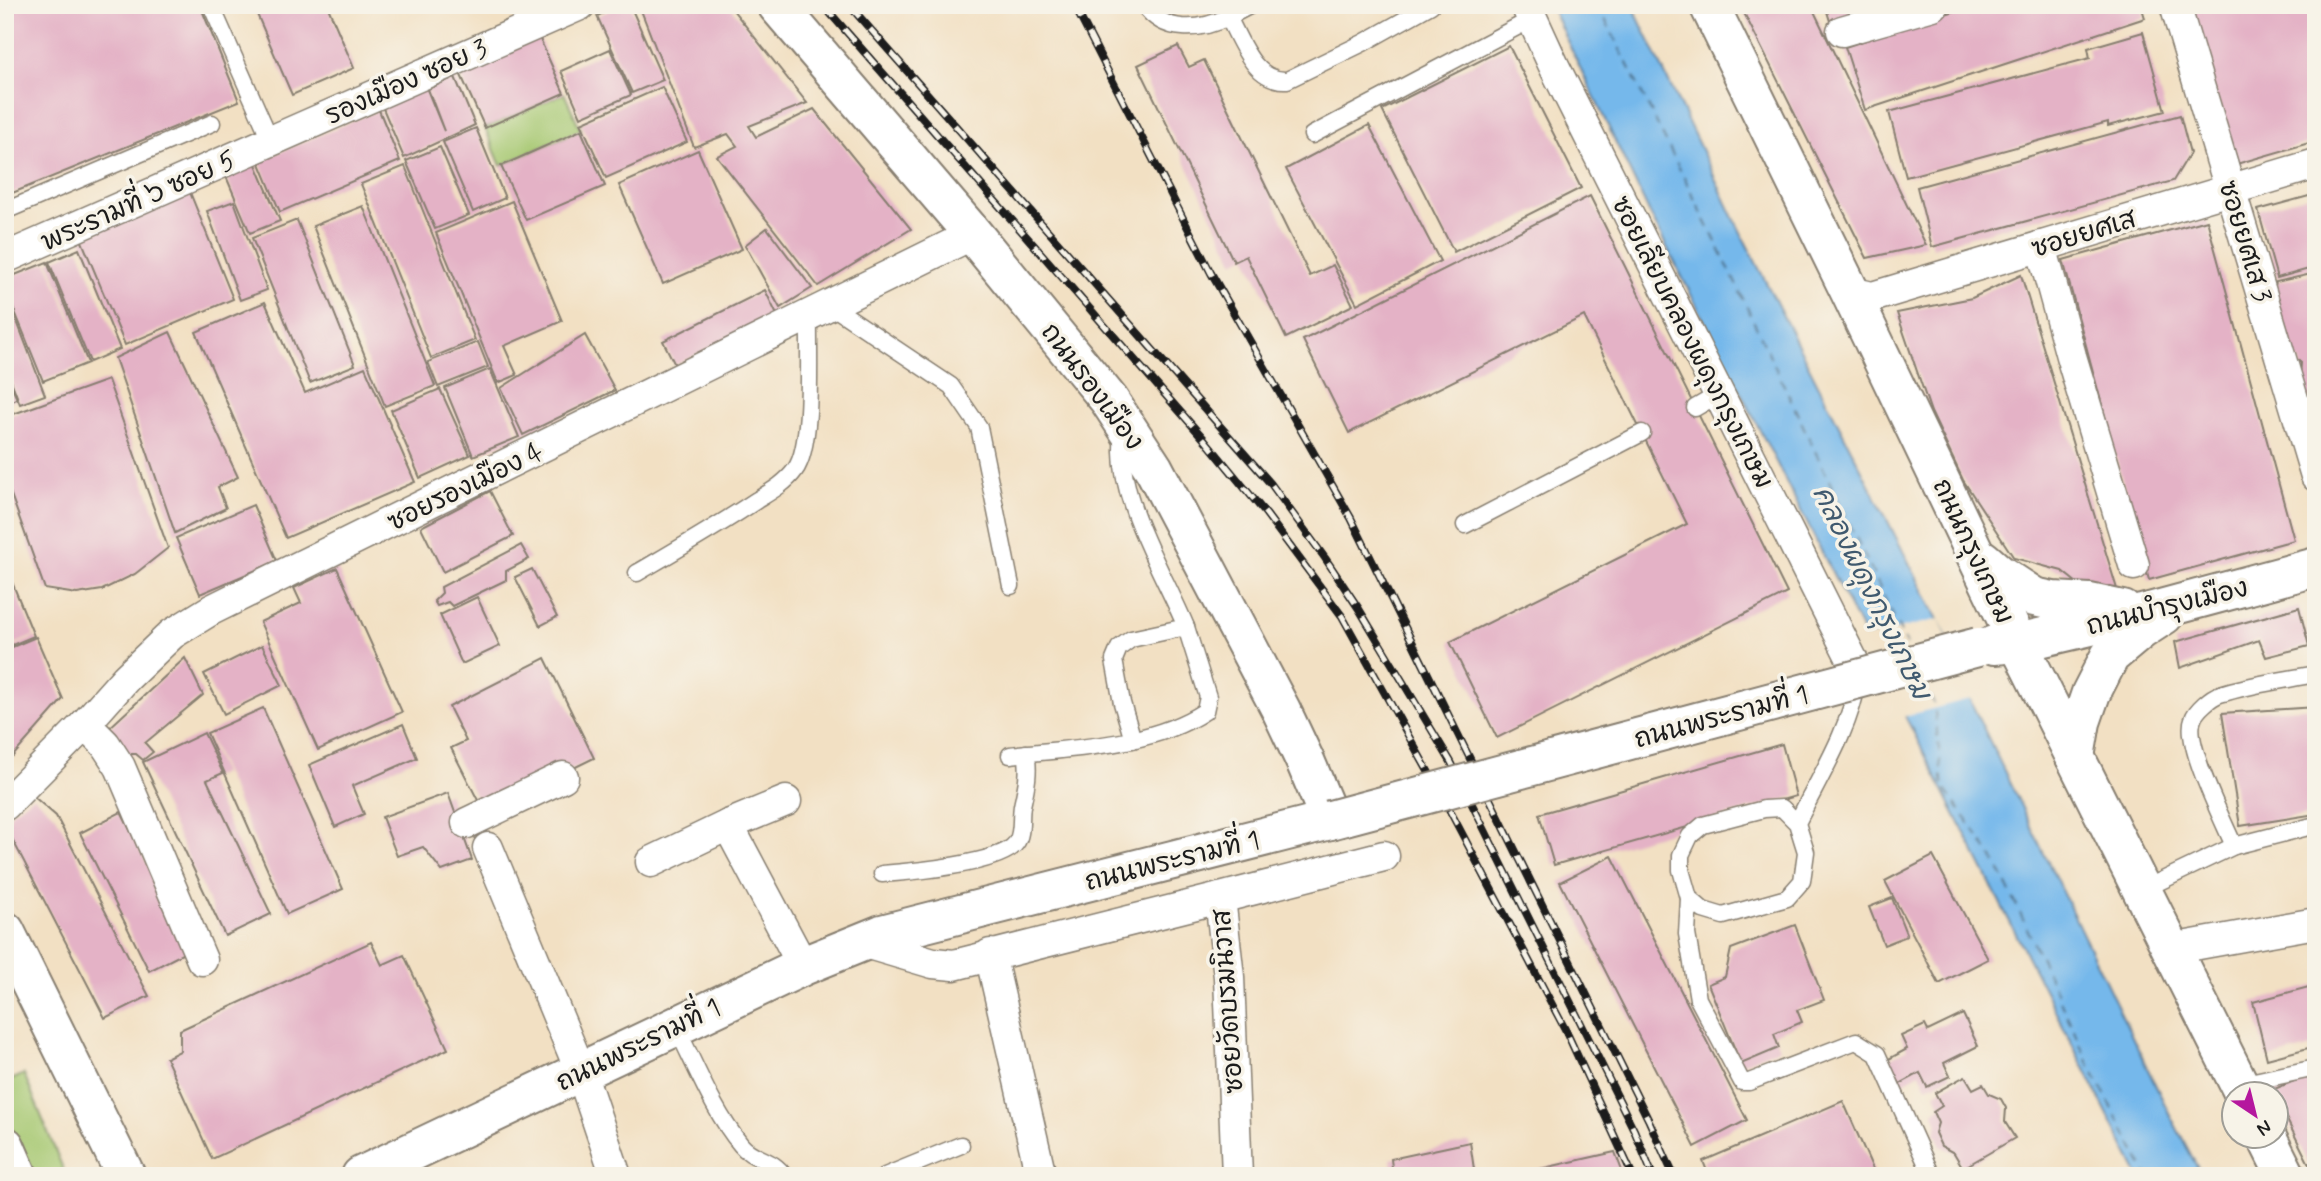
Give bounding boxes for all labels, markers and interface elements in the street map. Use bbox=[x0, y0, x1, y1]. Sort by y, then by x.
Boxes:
street label: รองเมือง ซอย 3 bbox=[320, 31, 493, 134]
street label: พระรามที่ ๖ ซอย 5 bbox=[32, 135, 242, 260]
street label: ซอยยศเส 3 bbox=[2210, 177, 2279, 307]
street label: ซอยเลียบคลองผดุงกรุงเกษม bbox=[1603, 191, 1780, 495]
street label: ซอยยศเส bbox=[2028, 203, 2141, 267]
street label: ถนนรองเมือง bbox=[1033, 316, 1151, 457]
street label: ซอยรองเมือง 4 bbox=[382, 435, 549, 540]
street label: ถนนกรุงเกษม bbox=[1924, 474, 2021, 630]
water label: คลองผดุงกรุงเกษม bbox=[1803, 480, 1939, 708]
street label: ถนนบำรุงเมือง bbox=[2083, 571, 2252, 644]
street label: ถนนพระรามที่ 1 bbox=[1628, 670, 1812, 757]
street label: ถนนพระรามที่ 1 bbox=[1079, 815, 1263, 900]
street label: ซอยวัดบรมนิวาส bbox=[1206, 908, 1252, 1095]
street label: ถนนพระรามที่ 1 bbox=[547, 983, 727, 1100]
north arrow bbox=[2220, 1080, 2290, 1150]
text: N bbox=[2252, 1114, 2276, 1142]

